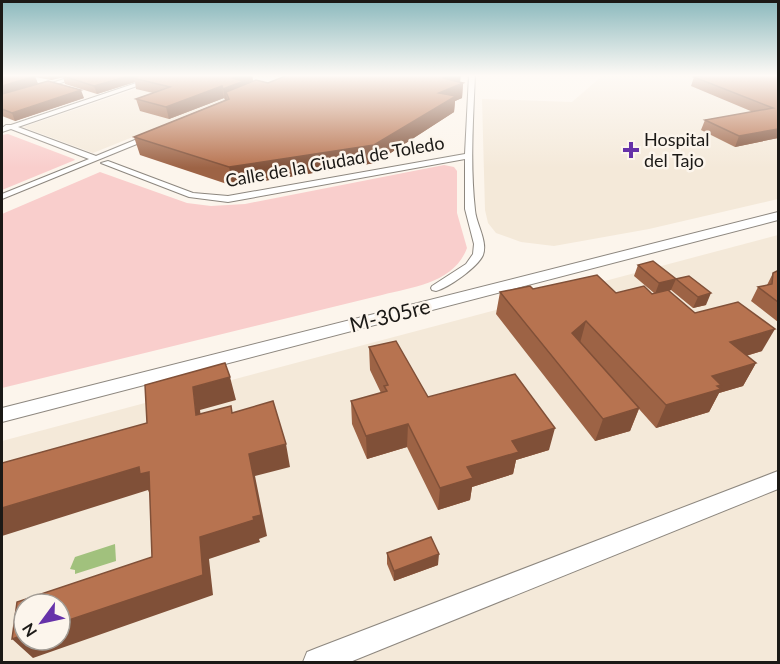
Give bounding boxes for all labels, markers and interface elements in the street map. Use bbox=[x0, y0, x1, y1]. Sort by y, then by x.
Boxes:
place label: Hospital del Tajo bbox=[644, 128, 710, 171]
street label: Calle de la Ciudad de Toledo bbox=[224, 131, 446, 191]
marker: Hospital del Tajo bbox=[622, 141, 640, 159]
street label: M-305re bbox=[347, 292, 433, 337]
north arrow bbox=[12, 592, 72, 652]
text: N bbox=[18, 620, 40, 641]

